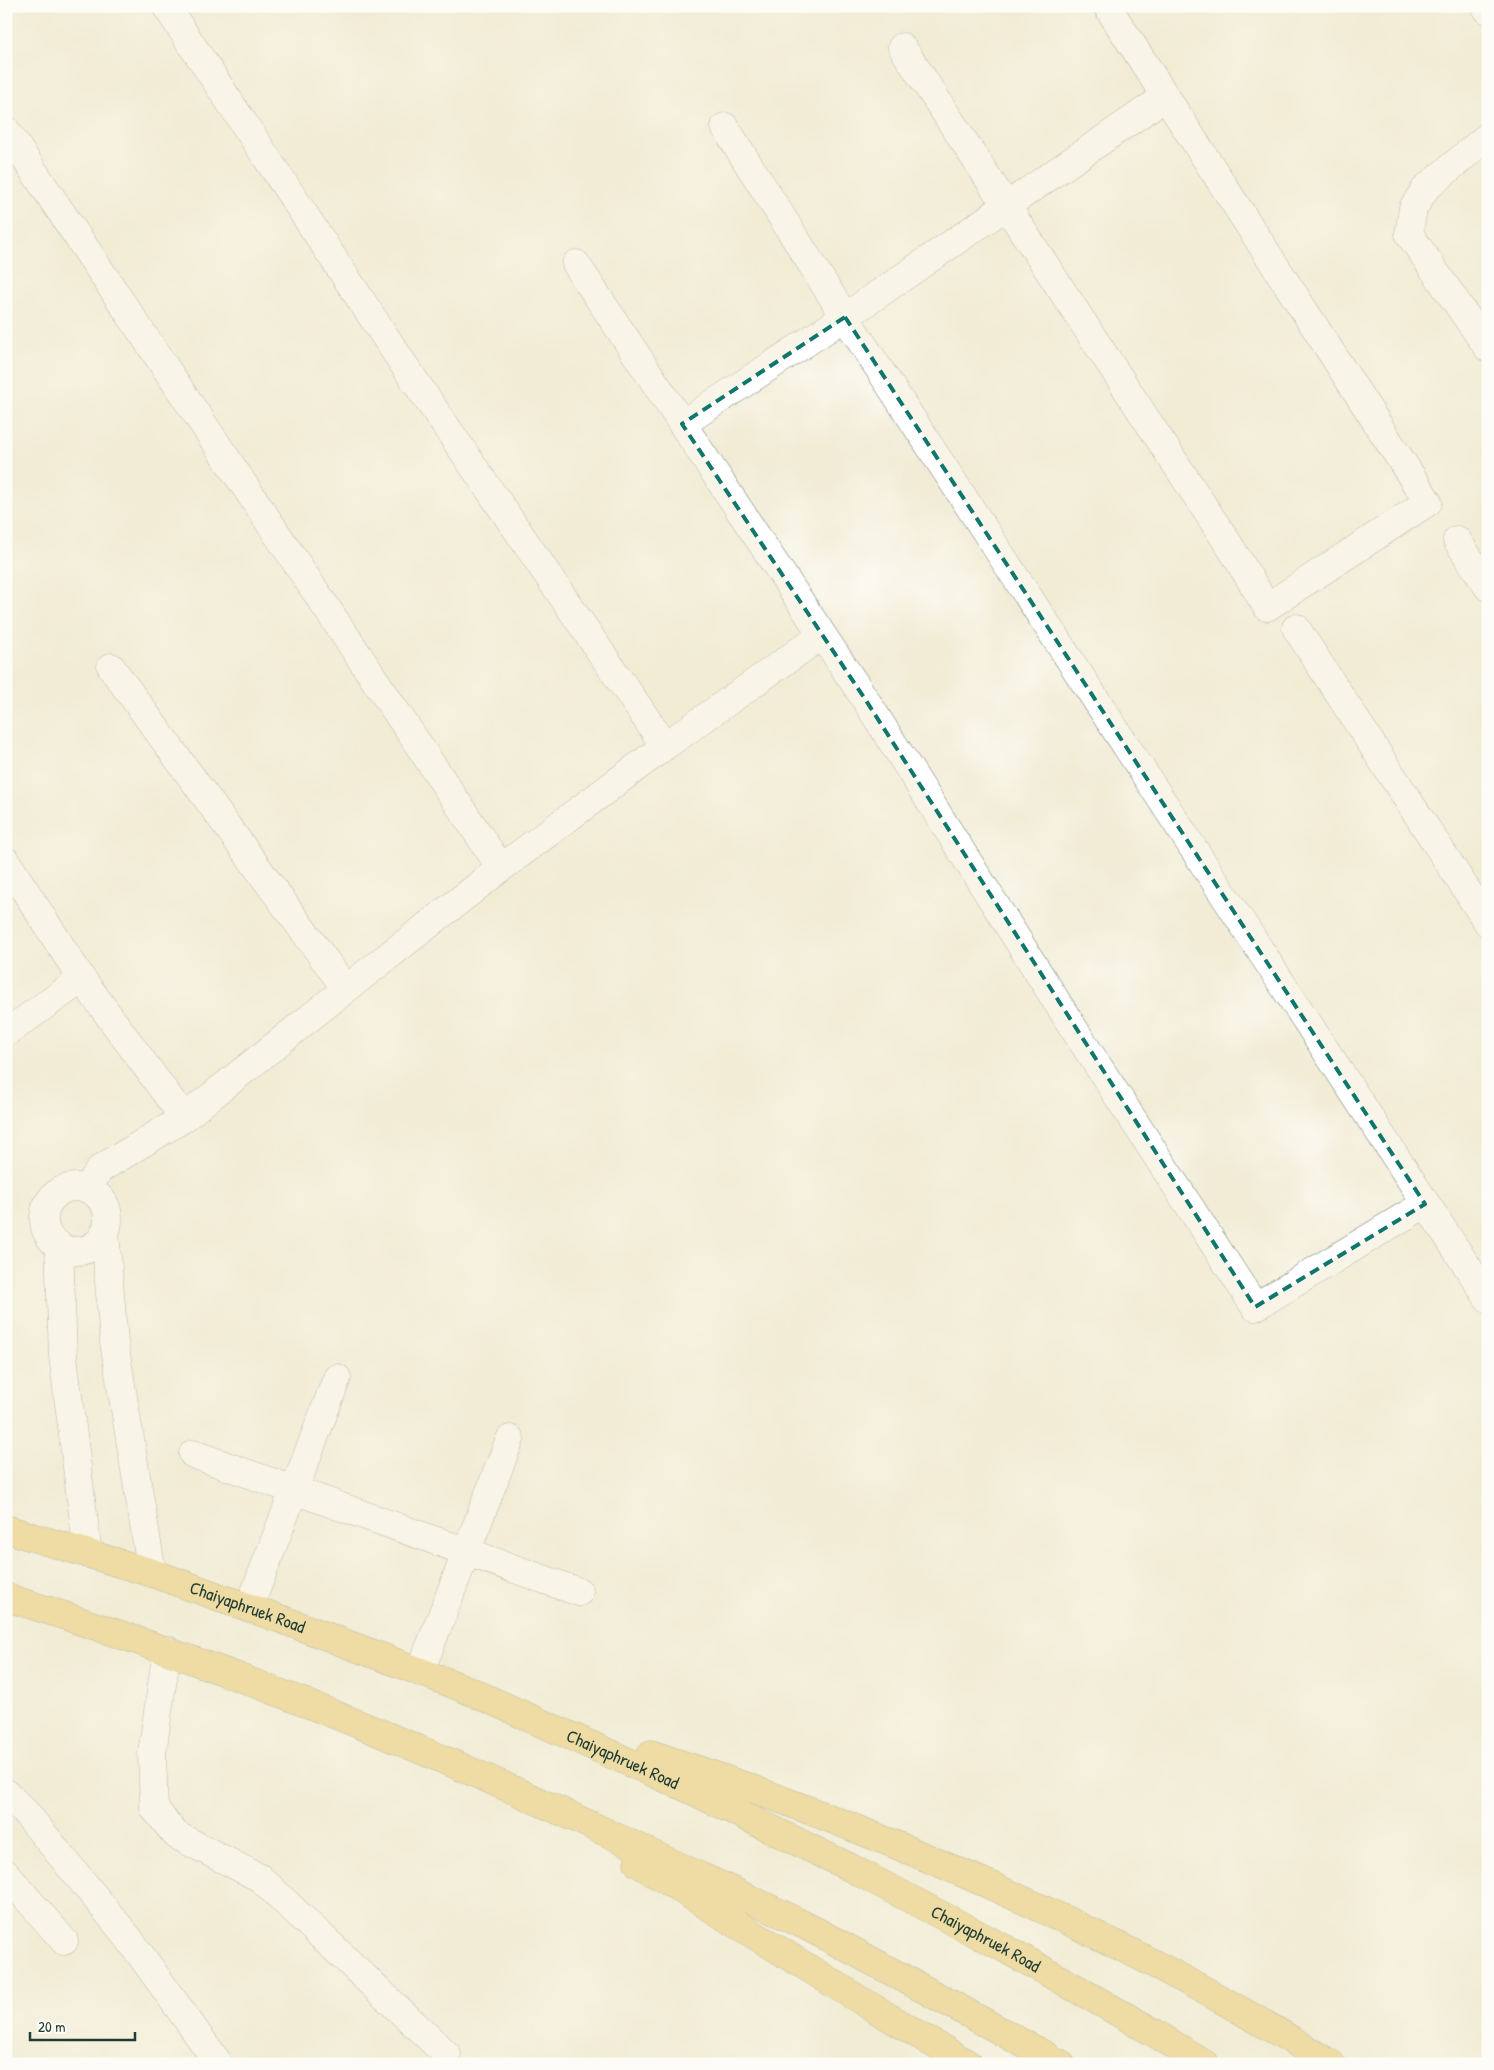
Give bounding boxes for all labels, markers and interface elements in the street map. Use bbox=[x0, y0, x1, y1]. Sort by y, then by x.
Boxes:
street label: Chaiyaphruek Road bbox=[187, 1575, 309, 1639]
street label: Chaiyaphruek Road bbox=[563, 1723, 683, 1795]
street label: Chaiyaphruek Road bbox=[927, 1899, 1045, 1978]
scale bar bbox=[30, 2010, 135, 2042]
text: 20 m bbox=[38, 2016, 65, 2037]

